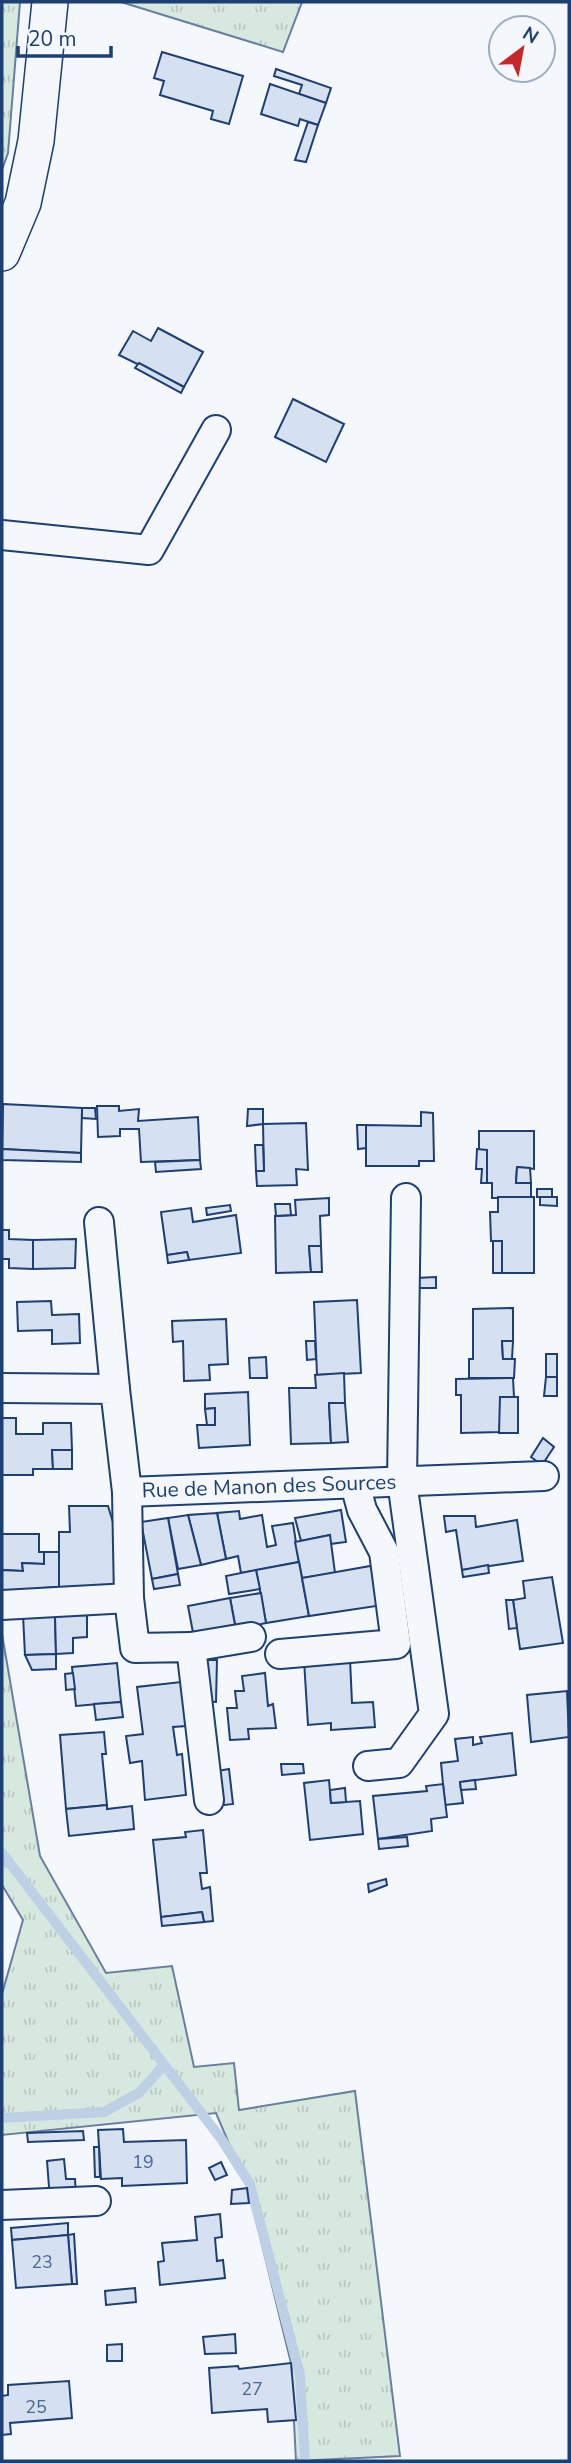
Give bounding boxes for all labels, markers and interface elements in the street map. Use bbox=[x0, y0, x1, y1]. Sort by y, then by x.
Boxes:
scale bar bbox=[18, 14, 110, 58]
north arrow bbox=[487, 14, 557, 84]
text: N bbox=[518, 21, 543, 50]
text: 20 m bbox=[28, 25, 77, 53]
street label: Rue de Manon des Sources bbox=[141, 1468, 397, 1504]
house number: 19 bbox=[132, 2150, 154, 2174]
house number: 23 bbox=[31, 2250, 53, 2274]
house number: 27 bbox=[241, 2377, 263, 2401]
house number: 25 bbox=[25, 2395, 47, 2419]

